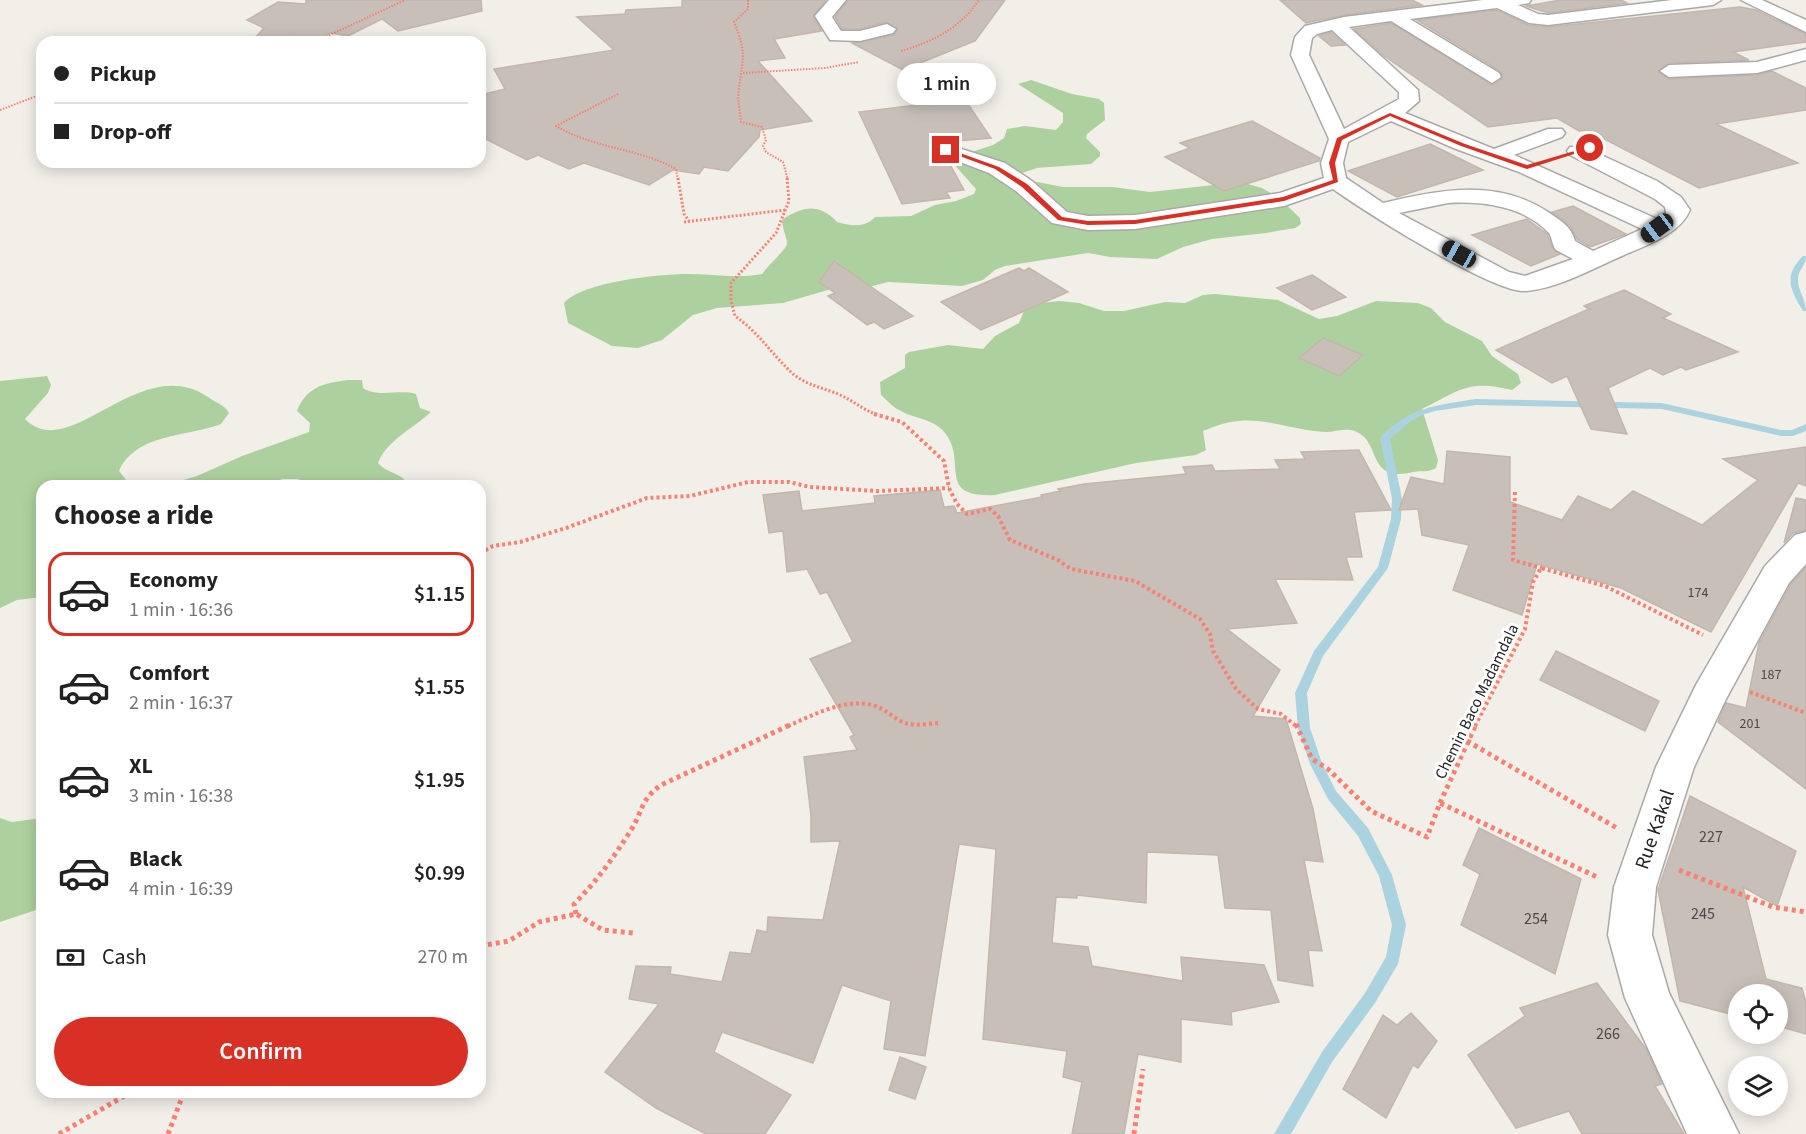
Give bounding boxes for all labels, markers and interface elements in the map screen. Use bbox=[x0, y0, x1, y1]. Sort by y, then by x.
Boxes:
text: Pickup bbox=[90, 58, 156, 90]
callout: 1 min bbox=[896, 63, 996, 105]
text: 1 min bbox=[923, 70, 970, 98]
text: Drop-off bbox=[90, 116, 171, 148]
route start bbox=[1576, 134, 1603, 161]
route end bbox=[932, 136, 959, 163]
car bbox=[1637, 210, 1677, 246]
car bbox=[1439, 237, 1479, 271]
text: Choose a ride bbox=[54, 496, 214, 535]
text: Economy bbox=[129, 564, 218, 596]
icon: car bbox=[57, 567, 111, 621]
text: $1.15 bbox=[414, 578, 465, 610]
house number: 174 bbox=[1688, 583, 1708, 603]
text: 1 min · 16:36 bbox=[129, 596, 233, 624]
street label: Chemin Baco Madamdala bbox=[1430, 620, 1524, 783]
text: Comfort bbox=[129, 657, 210, 689]
icon: car bbox=[57, 660, 111, 714]
house number: 187 bbox=[1761, 665, 1781, 685]
text: $1.55 bbox=[414, 671, 465, 703]
text: 2 min · 16:37 bbox=[129, 689, 233, 717]
house number: 201 bbox=[1740, 714, 1760, 734]
text: XL bbox=[129, 750, 153, 782]
icon: car bbox=[57, 753, 111, 807]
text: $1.95 bbox=[414, 764, 465, 796]
text: 3 min · 16:38 bbox=[129, 782, 233, 810]
street label: Rue Kakal bbox=[1628, 786, 1682, 873]
house number: 227 bbox=[1699, 826, 1723, 848]
text: Black bbox=[129, 843, 183, 875]
icon: car bbox=[57, 846, 111, 900]
text: $0.99 bbox=[414, 857, 465, 889]
text: 4 min · 16:39 bbox=[129, 875, 233, 903]
house number: 245 bbox=[1691, 903, 1715, 925]
house number: 254 bbox=[1524, 908, 1548, 930]
icon: cash bbox=[54, 941, 87, 974]
text: Cash bbox=[102, 941, 147, 973]
text: 270 m bbox=[418, 943, 468, 971]
map controls bbox=[1728, 984, 1788, 1116]
button: locate bbox=[1728, 984, 1788, 1044]
button: Confirm bbox=[54, 1017, 468, 1086]
house number: 266 bbox=[1596, 1023, 1620, 1045]
button: layers bbox=[1728, 1056, 1788, 1116]

